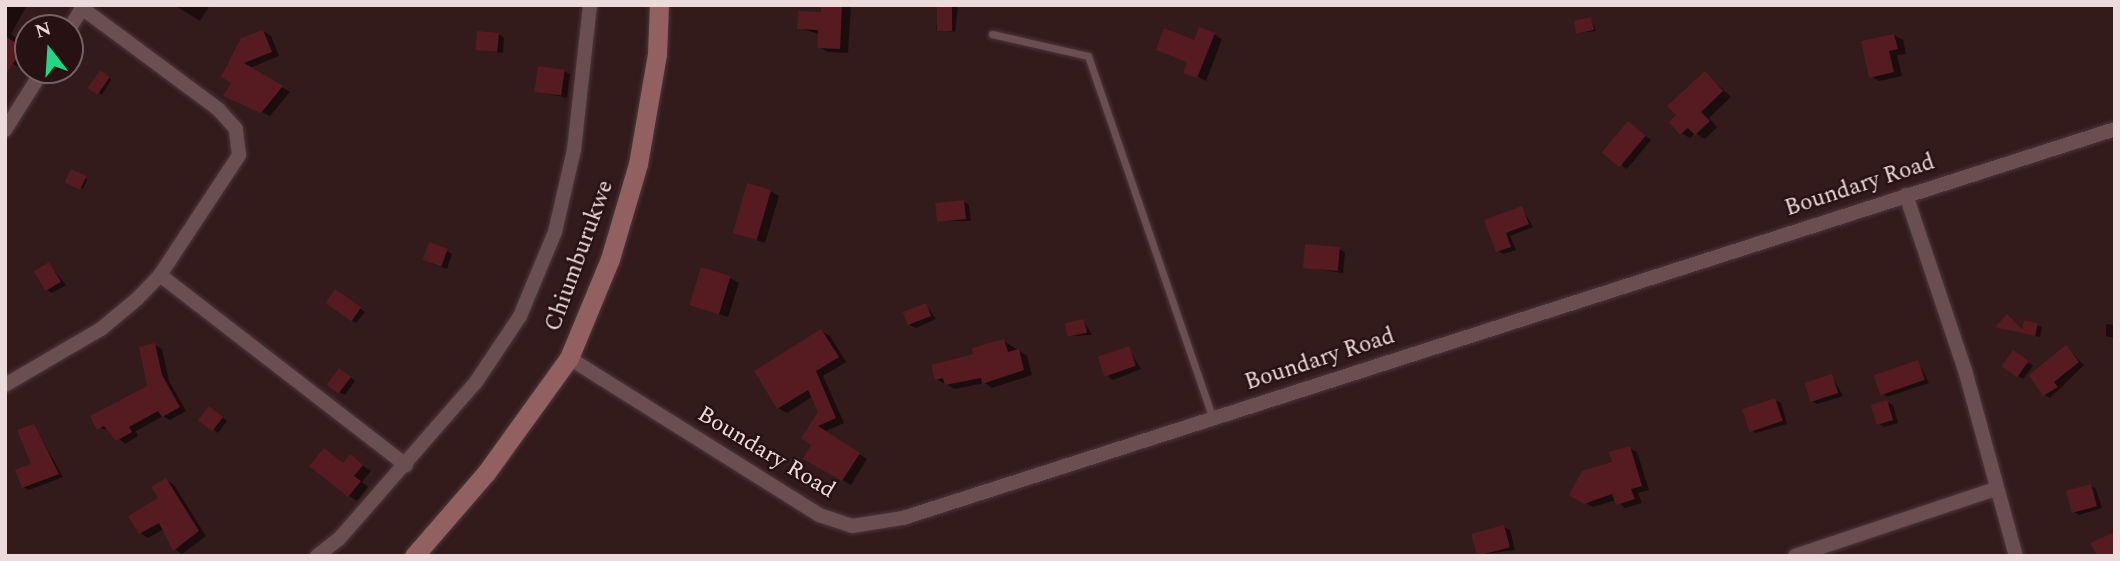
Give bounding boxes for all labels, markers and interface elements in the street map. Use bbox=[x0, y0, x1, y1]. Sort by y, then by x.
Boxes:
north arrow bbox=[14, 14, 84, 84]
text: N bbox=[32, 14, 55, 46]
street label: Boundary Road bbox=[1782, 149, 1938, 223]
street label: Chiumburukwe bbox=[540, 177, 620, 335]
street label: Boundary Road bbox=[1242, 323, 1398, 397]
street label: Boundary Road bbox=[692, 401, 840, 505]

